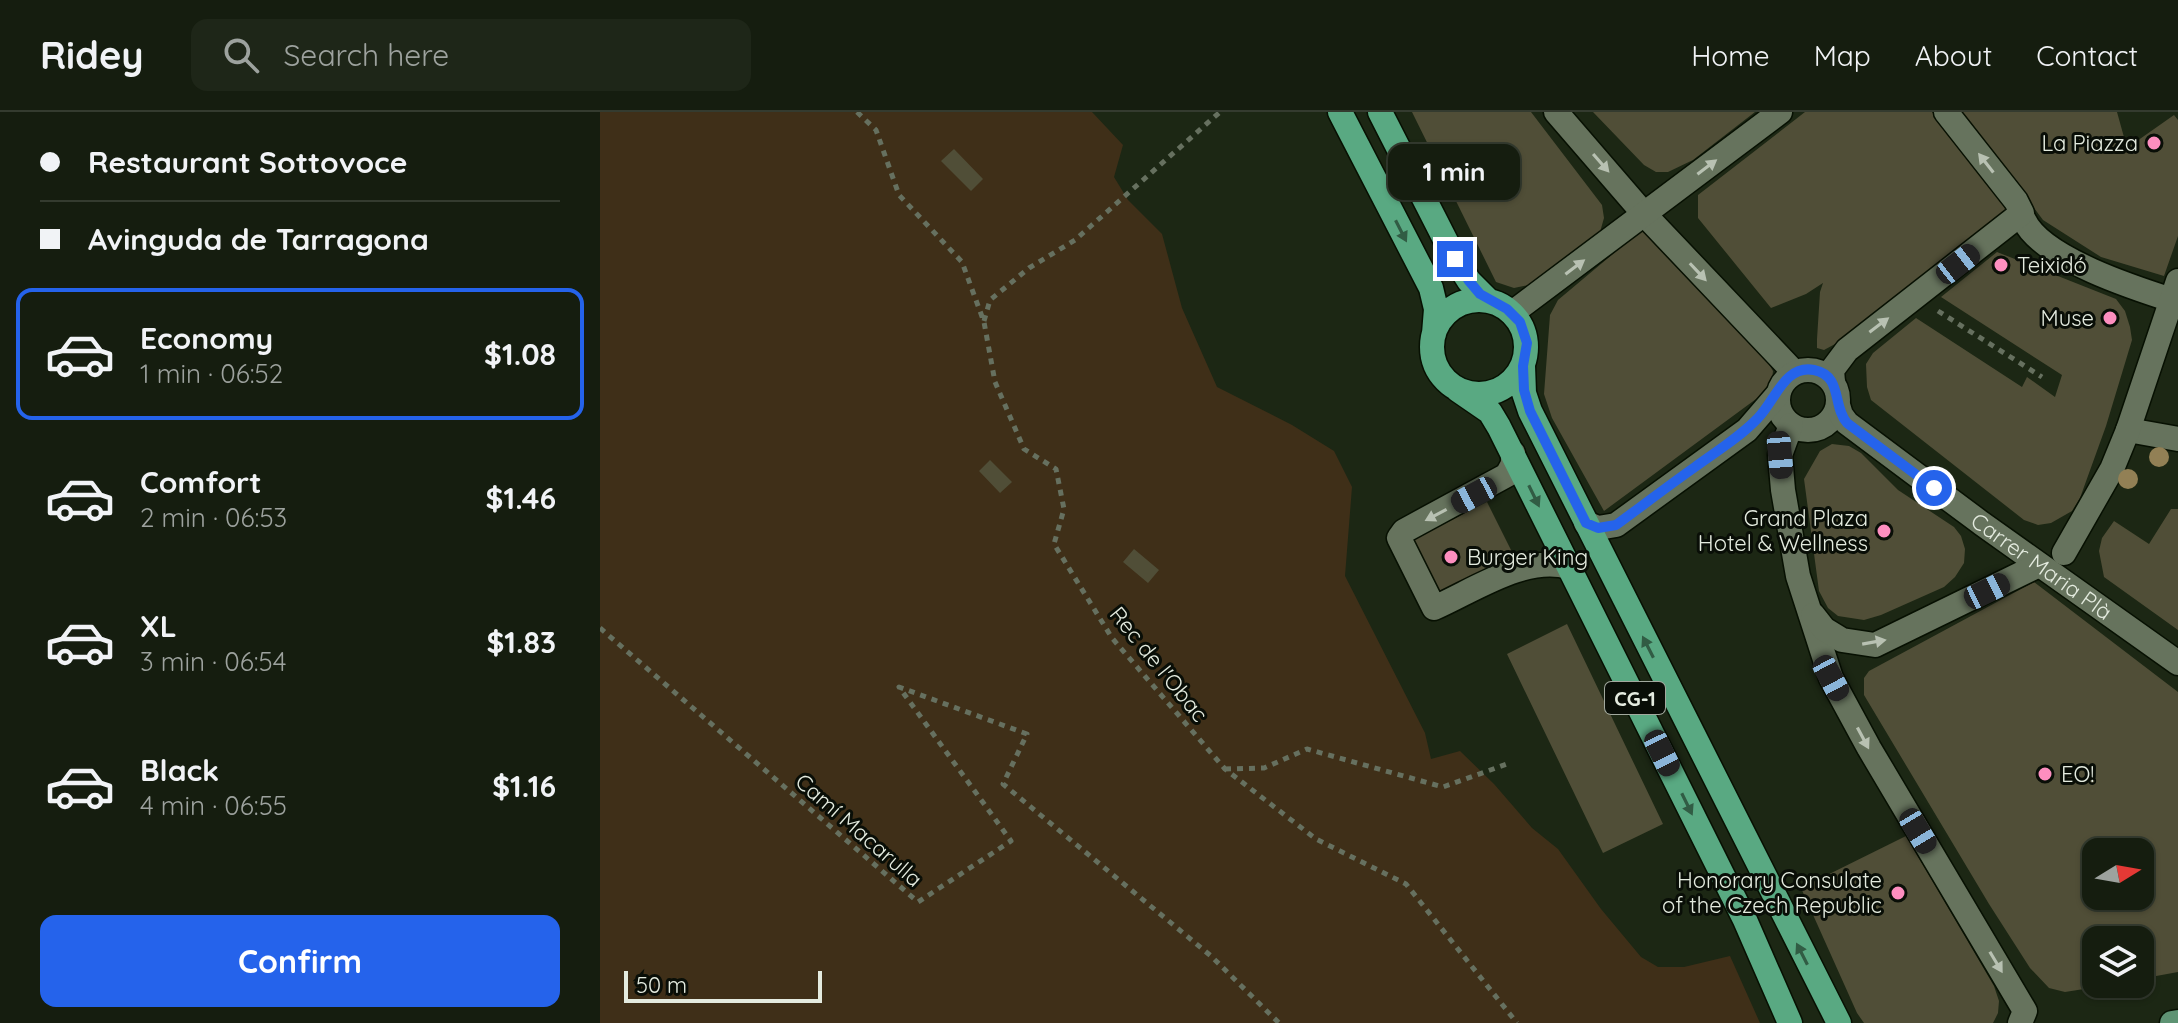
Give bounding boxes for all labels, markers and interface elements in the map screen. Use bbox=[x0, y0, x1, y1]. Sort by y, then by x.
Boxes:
search box bbox=[191, 19, 751, 91]
text: Ridey bbox=[40, 31, 143, 79]
icon: search bbox=[219, 33, 263, 77]
text: Search here bbox=[283, 36, 449, 74]
text: Home bbox=[1691, 38, 1770, 73]
text: Map bbox=[1814, 38, 1871, 73]
text: About bbox=[1915, 38, 1992, 73]
text: Contact bbox=[2036, 38, 2138, 73]
place label: La Piazza bbox=[2041, 129, 2138, 157]
marker: La Piazza bbox=[2145, 134, 2163, 152]
text: Restaurant Sottovoce bbox=[88, 143, 407, 181]
callout: 1 min bbox=[1389, 143, 1521, 199]
one-way arrow bbox=[1592, 153, 1609, 173]
one-way arrow bbox=[1978, 153, 1995, 173]
text: 1 min bbox=[1423, 155, 1486, 188]
one-way arrow bbox=[1697, 160, 1717, 176]
text: Avinguda de Tarragona bbox=[88, 220, 429, 258]
one-way arrow bbox=[1395, 220, 1408, 243]
car bbox=[1932, 240, 1984, 288]
route end bbox=[1437, 241, 1473, 277]
place label: Teixidó bbox=[2017, 251, 2087, 279]
marker: Teixidó bbox=[1992, 256, 2010, 274]
one-way arrow bbox=[1565, 259, 1585, 275]
one-way arrow bbox=[1689, 262, 1707, 281]
place label: Muse bbox=[2041, 304, 2094, 332]
marker: Muse bbox=[2101, 309, 2119, 327]
icon: car bbox=[44, 318, 116, 390]
one-way arrow bbox=[1869, 318, 1889, 334]
text: Economy bbox=[140, 319, 273, 357]
text: $1.08 bbox=[484, 335, 556, 373]
text: 1 min · 06:52 bbox=[140, 357, 283, 390]
car bbox=[1766, 430, 1794, 480]
icon: car bbox=[44, 462, 116, 534]
text: Comfort bbox=[140, 463, 261, 501]
route start bbox=[1916, 470, 1952, 506]
car bbox=[1447, 473, 1501, 517]
text: $1.46 bbox=[486, 479, 556, 517]
one-way arrow bbox=[1527, 484, 1541, 508]
text: 2 min · 06:53 bbox=[140, 501, 287, 534]
place label: Grand Plaza Hotel & Wellness bbox=[1698, 504, 1868, 557]
street label: Carrer Maria Plà bbox=[1965, 506, 2118, 626]
one-way arrow bbox=[1424, 508, 1447, 521]
marker: Grand Plaza Hotel & Wellness bbox=[1875, 522, 1893, 540]
place label: Burger King bbox=[1467, 543, 1588, 571]
marker: Burger King bbox=[1442, 548, 1460, 566]
car bbox=[1960, 570, 2014, 612]
street label: Rec de l'Obac bbox=[1104, 601, 1214, 727]
icon: car bbox=[44, 606, 116, 678]
text: XL bbox=[140, 607, 177, 645]
text: $1.83 bbox=[486, 623, 556, 661]
one-way arrow bbox=[1642, 635, 1655, 658]
one-way arrow bbox=[1861, 636, 1886, 648]
text: 3 min · 06:54 bbox=[140, 645, 286, 678]
car bbox=[1809, 651, 1853, 705]
road number: CG-1 bbox=[1605, 682, 1665, 714]
car bbox=[1641, 726, 1683, 780]
one-way arrow bbox=[1856, 727, 1870, 749]
icon: car bbox=[44, 750, 116, 822]
text: Black bbox=[140, 751, 219, 789]
place label: EO! bbox=[2061, 760, 2094, 788]
marker: EO! bbox=[2036, 765, 2054, 783]
text: $1.16 bbox=[492, 767, 556, 805]
street label: Camí Macarulla bbox=[790, 767, 928, 893]
text: 4 min · 06:55 bbox=[140, 789, 287, 822]
one-way arrow bbox=[1681, 792, 1694, 815]
car bbox=[1895, 804, 1941, 858]
north arrow bbox=[2082, 838, 2154, 910]
map controls bbox=[2082, 838, 2154, 998]
place label: Honorary Consulate of the Czech Republic bbox=[1662, 866, 1882, 919]
marker: Honorary Consulate of the Czech Republic bbox=[1889, 884, 1907, 902]
button: Confirm bbox=[40, 915, 560, 1007]
button: layers bbox=[2082, 926, 2154, 998]
one-way arrow bbox=[1796, 943, 1809, 966]
one-way arrow bbox=[1988, 951, 2002, 973]
scale bar bbox=[624, 967, 822, 1003]
text: 50 m bbox=[636, 971, 687, 999]

